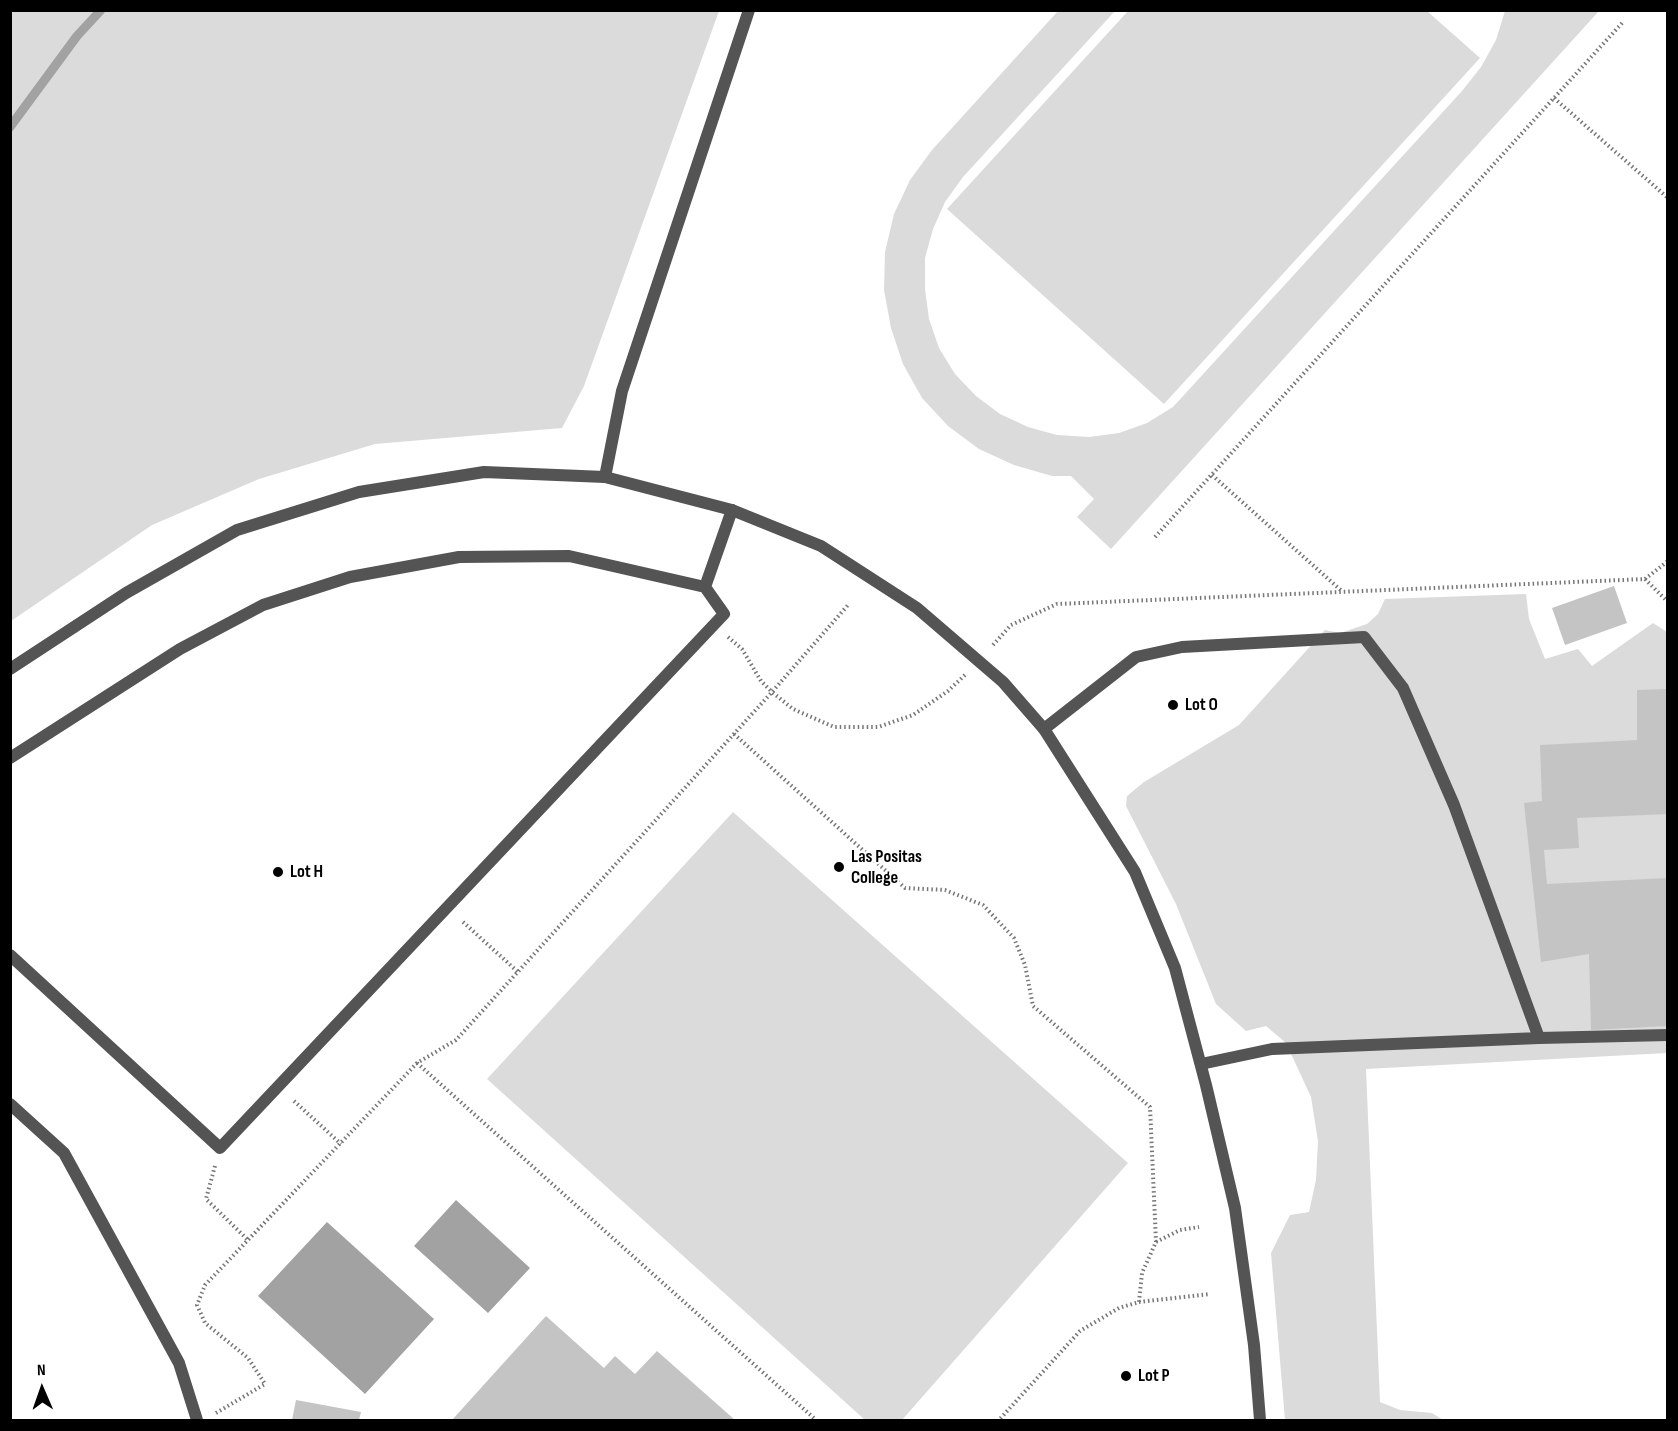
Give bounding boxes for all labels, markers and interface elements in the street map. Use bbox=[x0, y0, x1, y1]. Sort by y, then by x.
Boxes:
place label: Lot O bbox=[1185, 694, 1218, 716]
marker: Lot O bbox=[1166, 698, 1180, 712]
place label: Las Positas College bbox=[851, 846, 922, 888]
marker: Las Positas College bbox=[832, 860, 846, 874]
place label: Lot H bbox=[290, 861, 323, 883]
marker: Lot H bbox=[271, 865, 285, 879]
north arrow bbox=[12, 1359, 72, 1419]
text: N bbox=[37, 1361, 46, 1380]
place label: Lot P bbox=[1138, 1365, 1170, 1387]
marker: Lot P bbox=[1119, 1369, 1133, 1383]

